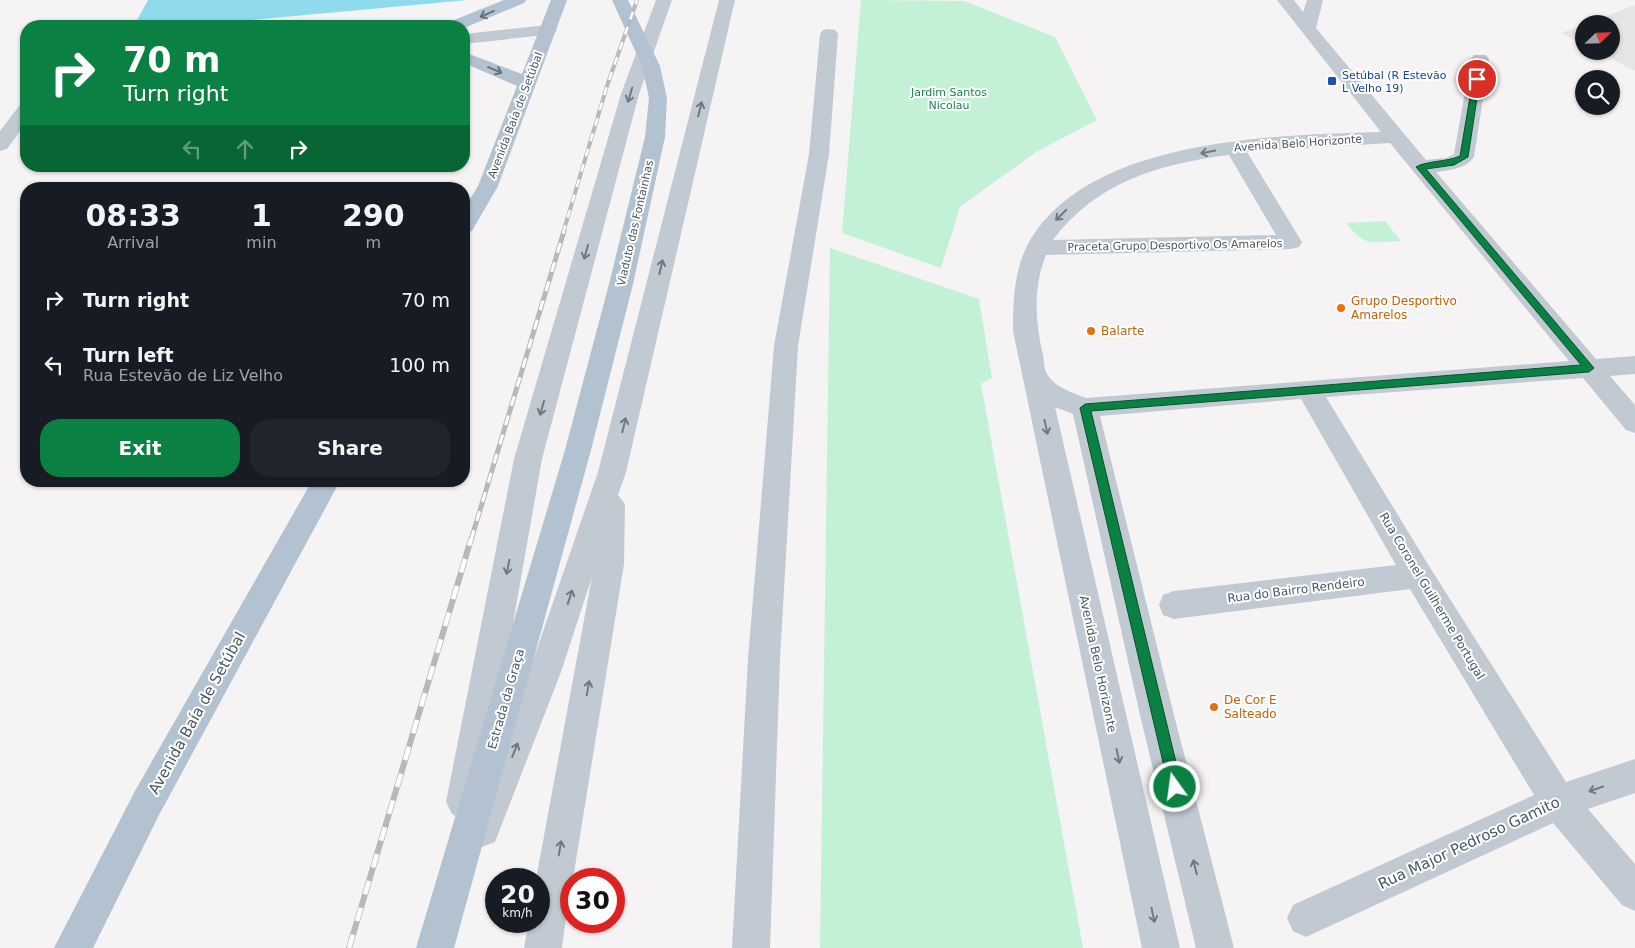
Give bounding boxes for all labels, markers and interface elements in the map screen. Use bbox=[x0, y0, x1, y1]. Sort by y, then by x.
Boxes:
one-way arrow bbox=[480, 10, 495, 19]
north arrow bbox=[1575, 15, 1620, 60]
map controls bbox=[1575, 15, 1620, 115]
icon: right bbox=[40, 40, 105, 105]
text: 70 m bbox=[123, 40, 220, 80]
street label: Avenida Baía de Setúbal bbox=[485, 50, 546, 180]
pin bbox=[1456, 58, 1498, 100]
icon: arrive bbox=[1463, 65, 1491, 93]
one-way arrow bbox=[488, 67, 503, 76]
place label: Setúbal (R Estevão L Velho 19) bbox=[1342, 69, 1447, 95]
button: search bbox=[1575, 70, 1620, 115]
marker: Setúbal (R Estevão L Velho 19) bbox=[1326, 75, 1338, 87]
text: Turn right bbox=[123, 81, 228, 106]
park label: Jardim Santos Nicolau bbox=[910, 86, 987, 112]
one-way arrow bbox=[625, 87, 635, 103]
one-way arrow bbox=[696, 101, 705, 117]
street label: Avenida Belo Horizonte bbox=[1234, 133, 1363, 154]
icon: left bbox=[178, 135, 206, 163]
icon: ahead bbox=[231, 135, 259, 163]
icon: right bbox=[284, 135, 312, 163]
one-way arrow bbox=[1200, 148, 1216, 158]
street label: Viaduto das Fontainhas bbox=[615, 159, 656, 287]
text: 08:33 bbox=[85, 198, 181, 233]
text: 1 bbox=[251, 198, 272, 233]
text: 290 bbox=[342, 198, 405, 233]
one-way arrow bbox=[1055, 209, 1067, 221]
text: Arrival bbox=[107, 233, 159, 252]
text: min bbox=[246, 233, 277, 252]
text: m bbox=[365, 233, 381, 252]
street label: Praceta Grupo Desportivo Os Amarelos bbox=[1067, 237, 1283, 254]
one-way arrow bbox=[581, 243, 590, 259]
one-way arrow bbox=[657, 259, 666, 275]
icon: right bbox=[40, 286, 68, 314]
text: Turn right bbox=[83, 289, 189, 311]
text: 70 m bbox=[401, 289, 450, 311]
place label: Grupo Desportivo Amarelos bbox=[1351, 294, 1457, 322]
marker: Grupo Desportivo Amarelos bbox=[1335, 302, 1347, 314]
place label: Balarte bbox=[1101, 324, 1144, 338]
marker: Balarte bbox=[1085, 325, 1097, 337]
text: Turn left bbox=[83, 344, 174, 366]
icon: left bbox=[40, 351, 68, 379]
text: 100 m bbox=[389, 354, 450, 376]
text: Rua Estevão de Liz Velho bbox=[83, 366, 283, 385]
one-way arrow bbox=[537, 400, 547, 416]
one-way arrow bbox=[620, 417, 629, 433]
one-way arrow bbox=[1042, 418, 1051, 434]
button: Exit bbox=[40, 419, 240, 477]
button: Share bbox=[250, 419, 450, 477]
street label: Rua Coronel Guilherme Portugal bbox=[1376, 510, 1488, 682]
one-way arrow bbox=[503, 559, 512, 575]
street label: Rua do Bairro Rendeiro bbox=[1227, 575, 1365, 605]
one-way arrow bbox=[566, 589, 576, 605]
street label: Avenida Belo Horizonte bbox=[1077, 594, 1119, 734]
street label: Avenida Baía de Setúbal bbox=[145, 629, 249, 797]
street label: Estrada da Graça bbox=[485, 647, 527, 751]
one-way arrow bbox=[583, 680, 593, 696]
place label: De Cor E Salteado bbox=[1224, 693, 1277, 721]
marker: De Cor E Salteado bbox=[1208, 701, 1220, 713]
one-way arrow bbox=[511, 743, 520, 758]
one-way arrow bbox=[1114, 748, 1124, 764]
position arrow bbox=[1148, 760, 1200, 812]
one-way arrow bbox=[1589, 784, 1605, 794]
street label: Rua Major Pedroso Gamito bbox=[1375, 793, 1563, 893]
one-way arrow bbox=[556, 841, 566, 857]
one-way arrow bbox=[1190, 859, 1199, 875]
speed limit sign: 30 bbox=[560, 868, 625, 933]
text: 20 bbox=[500, 880, 535, 909]
text: km/h bbox=[502, 906, 533, 920]
one-way arrow bbox=[1149, 907, 1159, 923]

